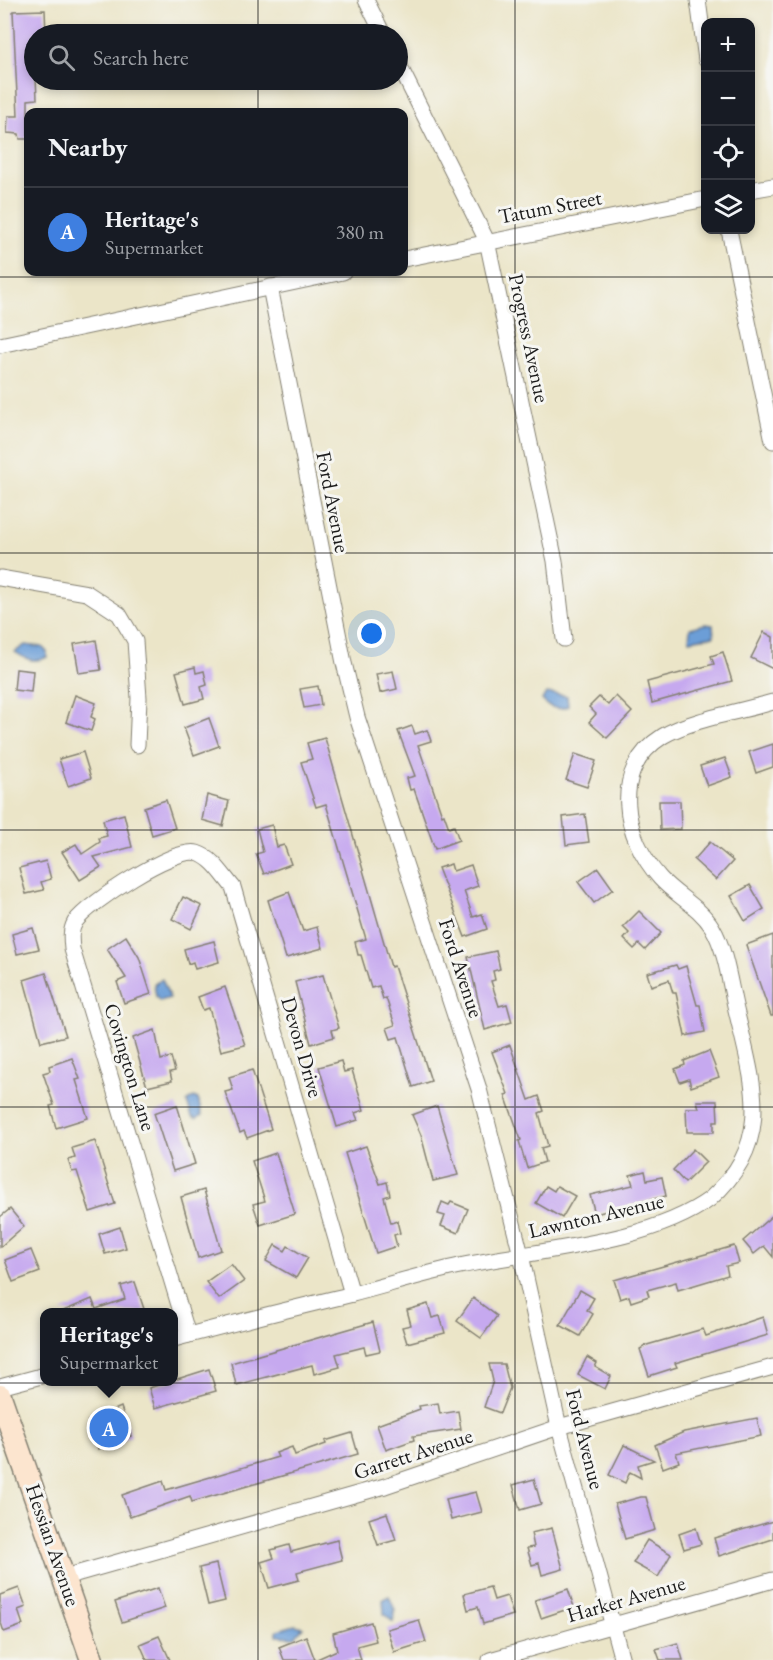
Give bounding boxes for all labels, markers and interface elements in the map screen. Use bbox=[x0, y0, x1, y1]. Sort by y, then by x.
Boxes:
map controls bbox=[701, 18, 755, 234]
button: + bbox=[701, 18, 755, 72]
search box bbox=[24, 24, 408, 90]
icon: search bbox=[45, 41, 78, 74]
text: Search here bbox=[93, 43, 188, 72]
button: − bbox=[701, 72, 755, 126]
button: locate bbox=[701, 126, 755, 180]
text: Nearby bbox=[48, 130, 128, 164]
button: layers bbox=[701, 180, 755, 234]
street label: Tatum Street bbox=[496, 183, 604, 230]
text: Heritage's bbox=[105, 205, 198, 234]
text: A bbox=[60, 219, 75, 245]
text: 380 m bbox=[336, 219, 384, 245]
text: Supermarket bbox=[105, 234, 203, 260]
street label: Progress Avenue bbox=[503, 271, 556, 405]
street label: Ford Avenue bbox=[310, 449, 357, 555]
your location bbox=[357, 619, 386, 648]
street label: Ford Avenue bbox=[433, 915, 490, 1021]
street label: Devon Drive bbox=[275, 994, 330, 1100]
street label: Covington Lane bbox=[98, 1000, 163, 1134]
street label: Lawnton Avenue bbox=[525, 1187, 666, 1244]
popup bbox=[40, 1308, 178, 1386]
text: Heritage's bbox=[60, 1320, 153, 1349]
text: Supermarket bbox=[60, 1349, 158, 1375]
street label: Ford Avenue bbox=[560, 1386, 611, 1492]
pin: A bbox=[90, 1406, 128, 1450]
street label: Garrett Avenue bbox=[350, 1422, 476, 1485]
street label: Hessian Avenue bbox=[20, 1480, 87, 1610]
street label: Harker Avenue bbox=[564, 1569, 688, 1628]

